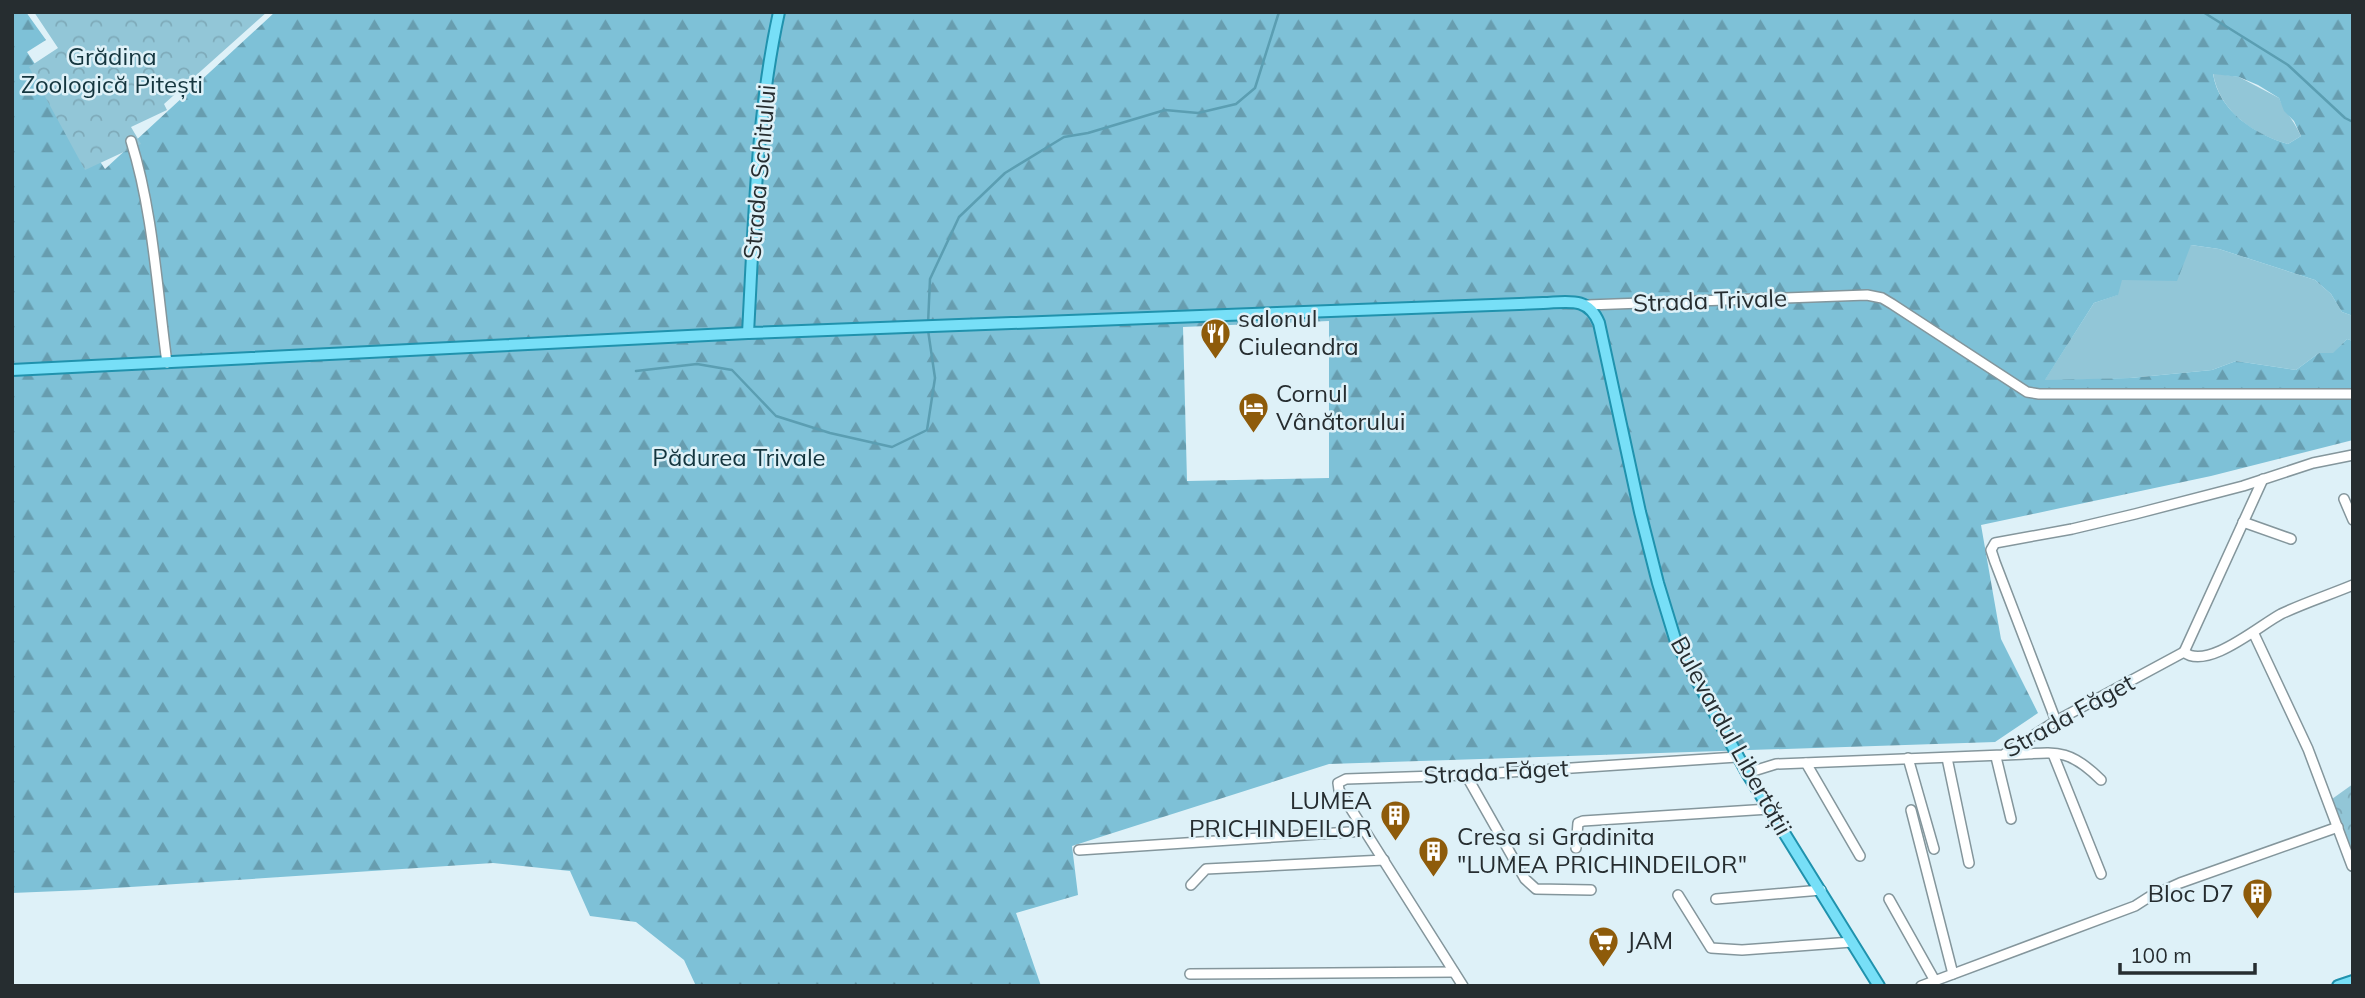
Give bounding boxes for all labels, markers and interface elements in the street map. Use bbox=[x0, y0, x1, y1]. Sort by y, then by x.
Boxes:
park label: Grădina Zoologică Pitești bbox=[21, 41, 203, 100]
street label: Strada Schitului bbox=[736, 83, 782, 261]
street label: Strada Trivale bbox=[1632, 282, 1788, 318]
place label: salonul Ciuleandra bbox=[1238, 303, 1359, 361]
restaurant icon: salonul Ciuleandra bbox=[1198, 316, 1232, 360]
place label: Cornul Vânătorului bbox=[1276, 378, 1405, 436]
hotel icon: Cornul Vânătorului bbox=[1236, 391, 1270, 435]
park label: Pădurea Trivale bbox=[652, 442, 826, 472]
street label: Bulevardul Libertății bbox=[1664, 631, 1799, 841]
street label: Strada Făget bbox=[1998, 667, 2139, 763]
street label: Strada Făget bbox=[1423, 752, 1569, 790]
place label: LUMEA PRICHINDEILOR bbox=[1189, 785, 1372, 843]
building icon: LUMEA PRICHINDEILOR bbox=[1378, 798, 1412, 842]
place label: Cresa si Gradinita "LUMEA PRICHINDEILOR" bbox=[1457, 821, 1747, 879]
building icon: Cresa si Gradinita "LUMEA PRICHINDEILOR" bbox=[1417, 834, 1451, 878]
building icon: Bloc D7 bbox=[2240, 877, 2274, 921]
place label: Bloc D7 bbox=[2148, 878, 2234, 908]
supermarket icon: JAM bbox=[1587, 924, 1621, 968]
place label: JAM bbox=[1627, 925, 1673, 955]
scale bar bbox=[2120, 932, 2255, 976]
text: 100 m bbox=[2130, 942, 2192, 968]

